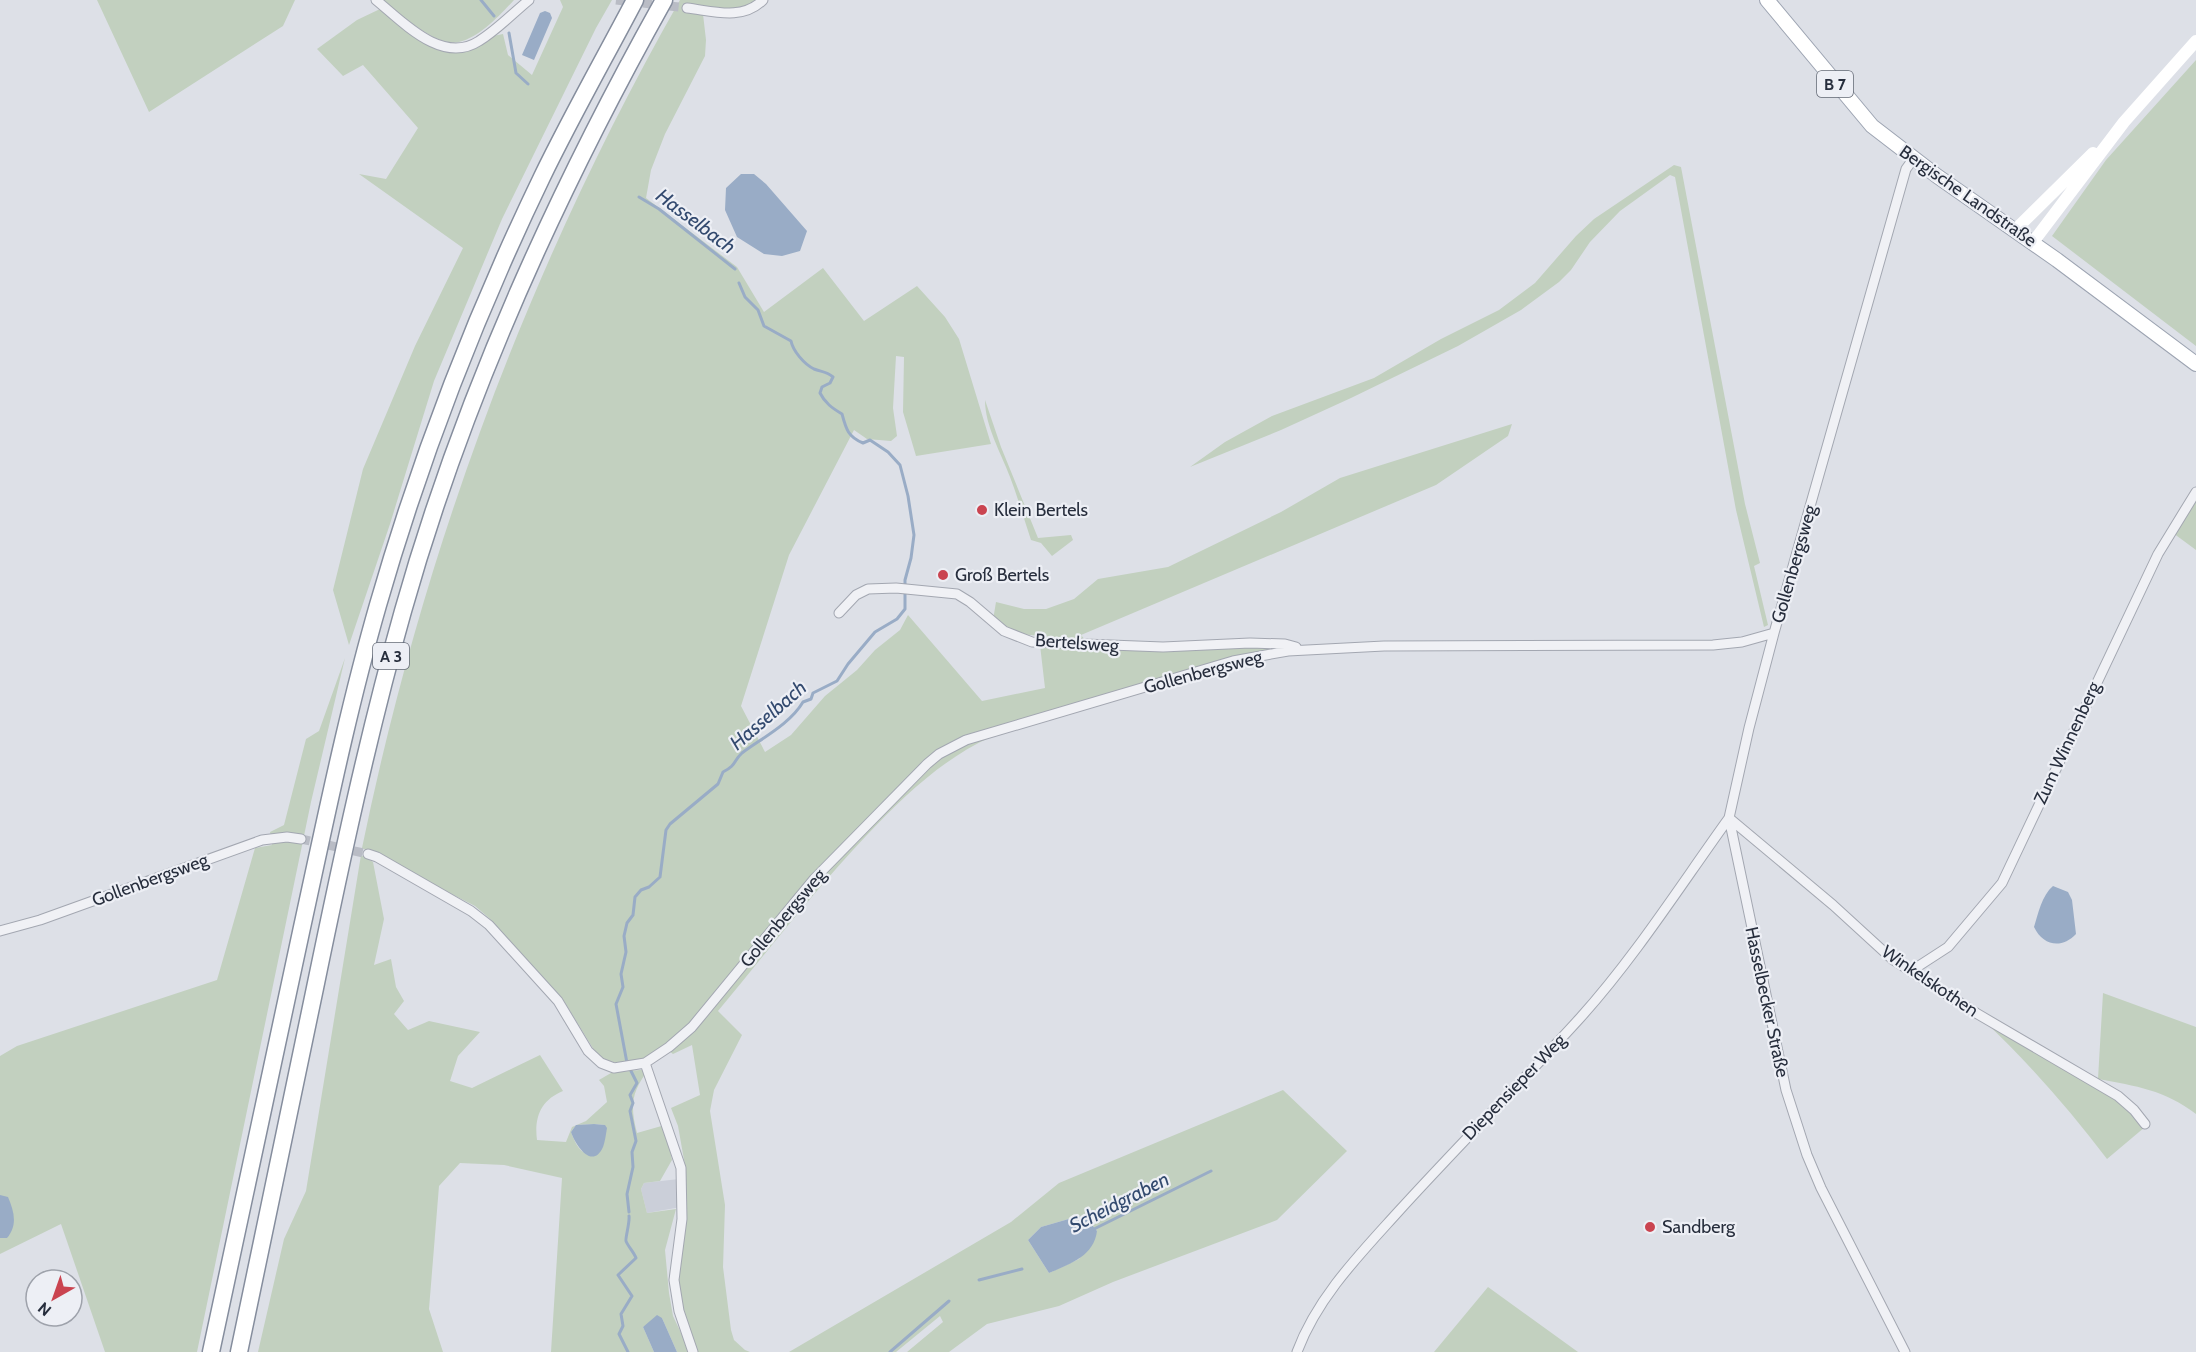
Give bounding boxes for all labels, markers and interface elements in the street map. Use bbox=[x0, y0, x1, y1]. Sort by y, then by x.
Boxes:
road number: B 7 bbox=[1817, 71, 1853, 97]
street label: Bergische Landstraße bbox=[1895, 140, 2041, 252]
water label: Hasselbach bbox=[652, 183, 740, 259]
place label: Klein Bertels bbox=[994, 499, 1088, 521]
street label: Gollenbergsweg bbox=[1767, 501, 1822, 626]
marker: Klein Bertels bbox=[975, 503, 989, 517]
place label: Groß Bertels bbox=[955, 564, 1049, 586]
marker: Groß Bertels bbox=[936, 568, 950, 582]
street label: Bertelsweg bbox=[1034, 629, 1121, 657]
road number: A 3 bbox=[373, 643, 409, 669]
street label: Gollenbergsweg bbox=[1141, 645, 1266, 698]
water label: Hasselbach bbox=[725, 675, 811, 755]
street label: Zum Winnenberg bbox=[2029, 677, 2105, 808]
street label: Gollenbergsweg bbox=[89, 848, 212, 911]
street label: Gollenbergsweg bbox=[735, 863, 831, 972]
street label: Hasselbecker Straße bbox=[1740, 925, 1794, 1079]
street label: Winkelskothen bbox=[1877, 941, 1983, 1021]
street label: Diepensieper Weg bbox=[1458, 1029, 1571, 1145]
water label: Scheidgraben bbox=[1065, 1167, 1173, 1237]
place label: Sandberg bbox=[1662, 1216, 1736, 1238]
marker: Sandberg bbox=[1643, 1220, 1657, 1234]
north arrow bbox=[24, 1268, 84, 1328]
text: N bbox=[34, 1298, 55, 1320]

